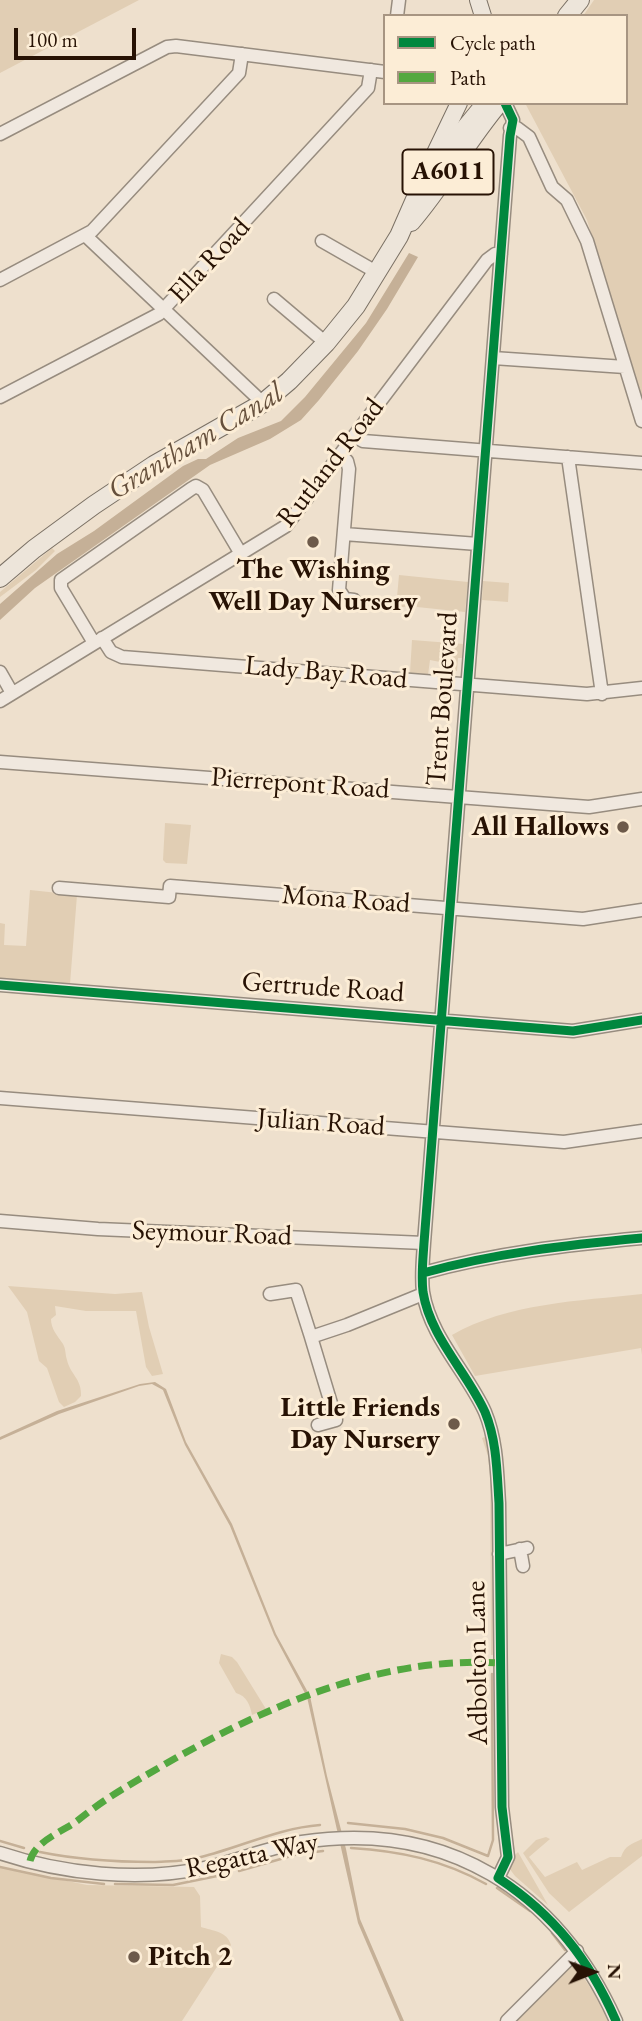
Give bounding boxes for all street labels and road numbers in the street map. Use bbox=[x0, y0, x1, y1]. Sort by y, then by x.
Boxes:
road number: A6011 bbox=[402, 150, 494, 195]
street label: Ella Road bbox=[162, 211, 258, 311]
street label: Rutland Road bbox=[270, 392, 392, 534]
street label: Trent Boulevard bbox=[420, 611, 466, 787]
street label: Lady Bay Road bbox=[243, 649, 409, 697]
street label: Pierrepont Road bbox=[210, 761, 390, 807]
street label: Mona Road bbox=[281, 879, 411, 921]
street label: Gertrude Road bbox=[241, 966, 405, 1010]
street label: Julian Road bbox=[256, 1102, 386, 1144]
street label: Seymour Road bbox=[131, 1214, 293, 1254]
street label: Adbolton Lane bbox=[460, 1581, 496, 1745]
street label: Regatta Way bbox=[183, 1826, 321, 1886]

